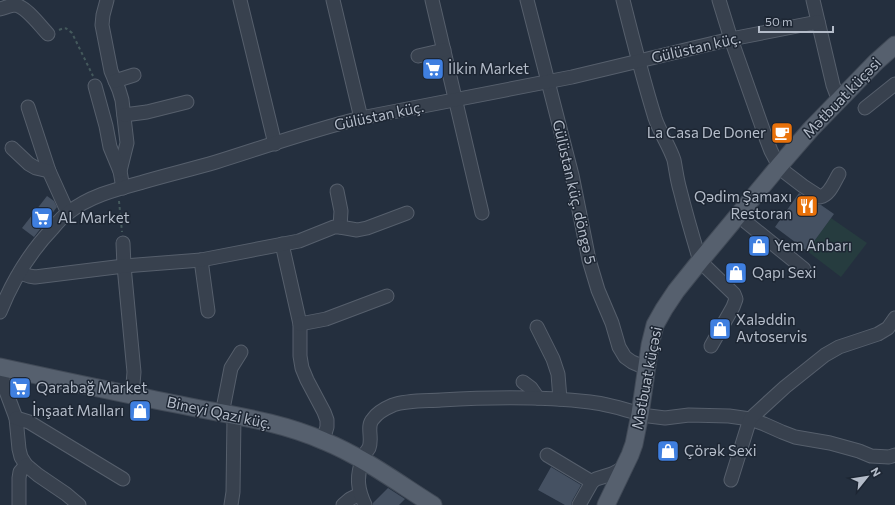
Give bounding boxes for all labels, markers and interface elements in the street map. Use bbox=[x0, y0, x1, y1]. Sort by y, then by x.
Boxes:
scale bar bbox=[759, 8, 833, 34]
text: 50 m bbox=[765, 14, 793, 28]
street label: Gülüstan küç. bbox=[649, 28, 742, 66]
street label: Mətbuat küçəsi bbox=[798, 53, 884, 141]
supermarket icon: İlkin Market bbox=[420, 56, 446, 82]
place label: İlkin Market bbox=[448, 59, 529, 77]
street label: Gülüstan küç. bbox=[332, 97, 425, 133]
street label: Gülüstan küç. döngə 5 bbox=[550, 118, 600, 266]
cafe icon: La Casa De Doner bbox=[769, 120, 795, 146]
place label: La Casa De Doner bbox=[647, 123, 766, 141]
place label: Qədim Şamaxı Restoran bbox=[694, 187, 792, 222]
restaurant icon: Qədim Şamaxı Restoran bbox=[794, 193, 820, 219]
supermarket icon: AL Market bbox=[29, 205, 55, 231]
place label: AL Market bbox=[58, 208, 130, 226]
shop icon: Yem Anbarı bbox=[746, 233, 772, 259]
place label: Yem Anbarı bbox=[774, 236, 852, 254]
shop icon: Qapı Sexi bbox=[723, 260, 749, 286]
place label: Qapı Sexi bbox=[752, 263, 816, 281]
place label: Xaləddin Avtoservis bbox=[736, 310, 808, 345]
shop icon: Xaləddin Avtoservis bbox=[707, 316, 733, 342]
street label: Mətbuat küçəsi bbox=[627, 325, 665, 431]
supermarket icon: Qarabağ Market bbox=[7, 375, 33, 401]
place label: Qarabağ Market bbox=[36, 378, 147, 396]
street label: Bineyi Qazi küç. bbox=[165, 392, 273, 432]
shop icon: İnşaat Malları bbox=[127, 398, 153, 424]
place label: İnşaat Malları bbox=[32, 401, 124, 419]
shop icon: Çörək Sexi bbox=[655, 438, 681, 464]
place label: Çörək Sexi bbox=[684, 441, 757, 459]
north arrow bbox=[847, 457, 887, 497]
text: N bbox=[868, 465, 884, 479]

